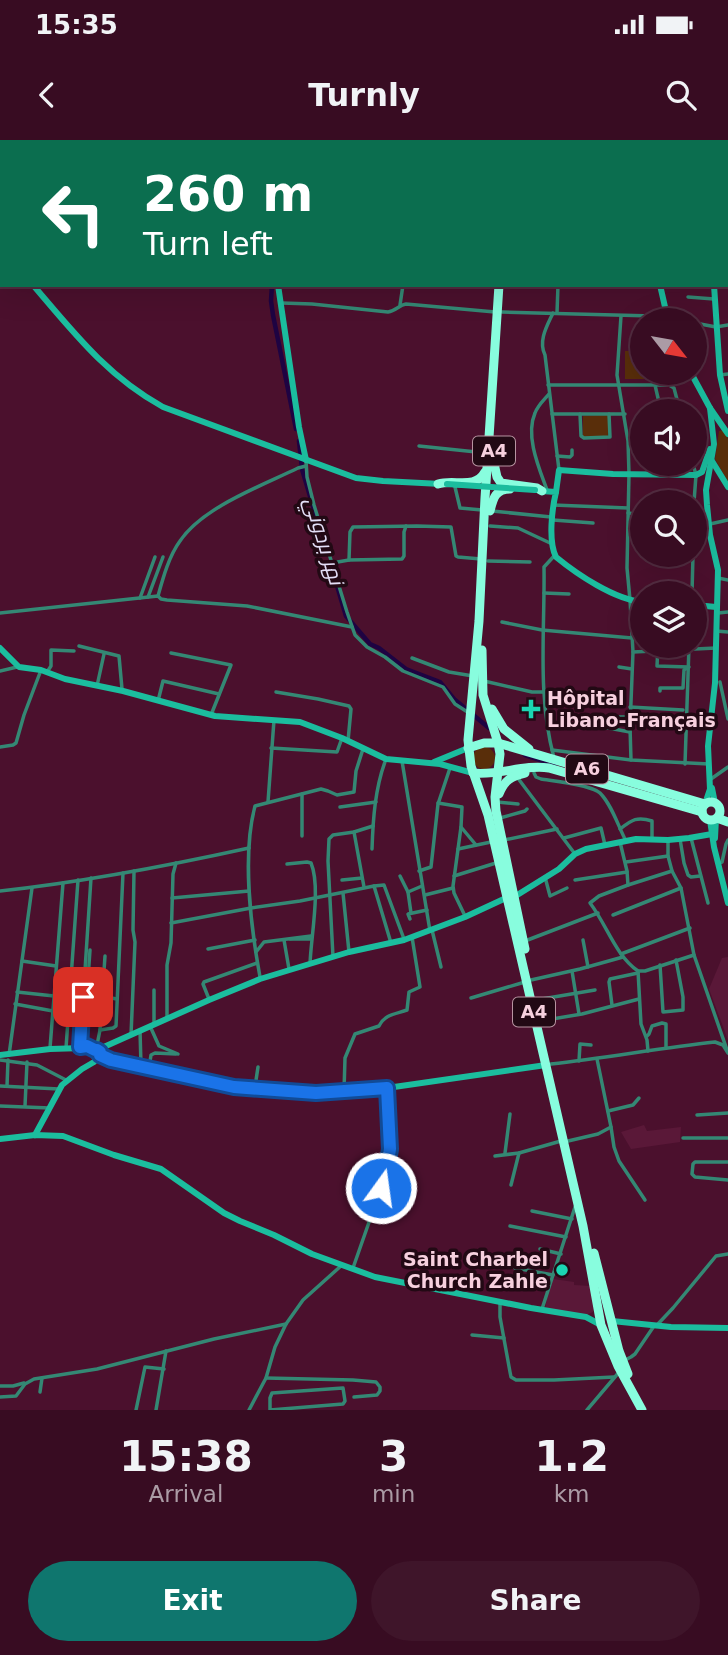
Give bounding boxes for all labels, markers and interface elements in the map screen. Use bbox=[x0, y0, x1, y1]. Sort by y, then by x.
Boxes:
text: 15:35 bbox=[35, 10, 118, 40]
icon: back bbox=[28, 76, 66, 114]
text: Turnly bbox=[308, 76, 420, 114]
icon: search bbox=[662, 76, 700, 114]
text: 260 m bbox=[143, 166, 313, 223]
icon: left bbox=[28, 168, 119, 259]
text: Turn left bbox=[143, 225, 273, 263]
north arrow bbox=[630, 308, 707, 385]
map controls bbox=[630, 308, 707, 658]
button: sound bbox=[630, 399, 707, 476]
road number: A4 bbox=[473, 436, 515, 466]
button: search bbox=[630, 490, 707, 567]
water label: نهر بردوني bbox=[295, 494, 349, 591]
button: layers bbox=[630, 581, 707, 658]
place label: Hôpital Libano-Français bbox=[547, 687, 716, 731]
marker: Hôpital Libano-Français bbox=[521, 699, 541, 719]
road number: A6 bbox=[566, 754, 608, 784]
pin bbox=[53, 967, 113, 1027]
icon: arrive bbox=[64, 978, 102, 1016]
road number: A4 bbox=[513, 998, 555, 1026]
position arrow bbox=[344, 1151, 418, 1225]
place label: Saint Charbel Church Zahle bbox=[403, 1248, 548, 1292]
marker: Saint Charbel Church Zahle bbox=[554, 1262, 570, 1278]
text: 15:38 bbox=[119, 1432, 253, 1481]
text: 3 bbox=[379, 1432, 408, 1481]
text: 1.2 bbox=[534, 1432, 609, 1481]
text: Arrival bbox=[149, 1481, 223, 1507]
text: min bbox=[372, 1481, 415, 1507]
text: km bbox=[554, 1481, 590, 1507]
button: Exit bbox=[28, 1561, 357, 1641]
button: Share bbox=[371, 1561, 700, 1641]

